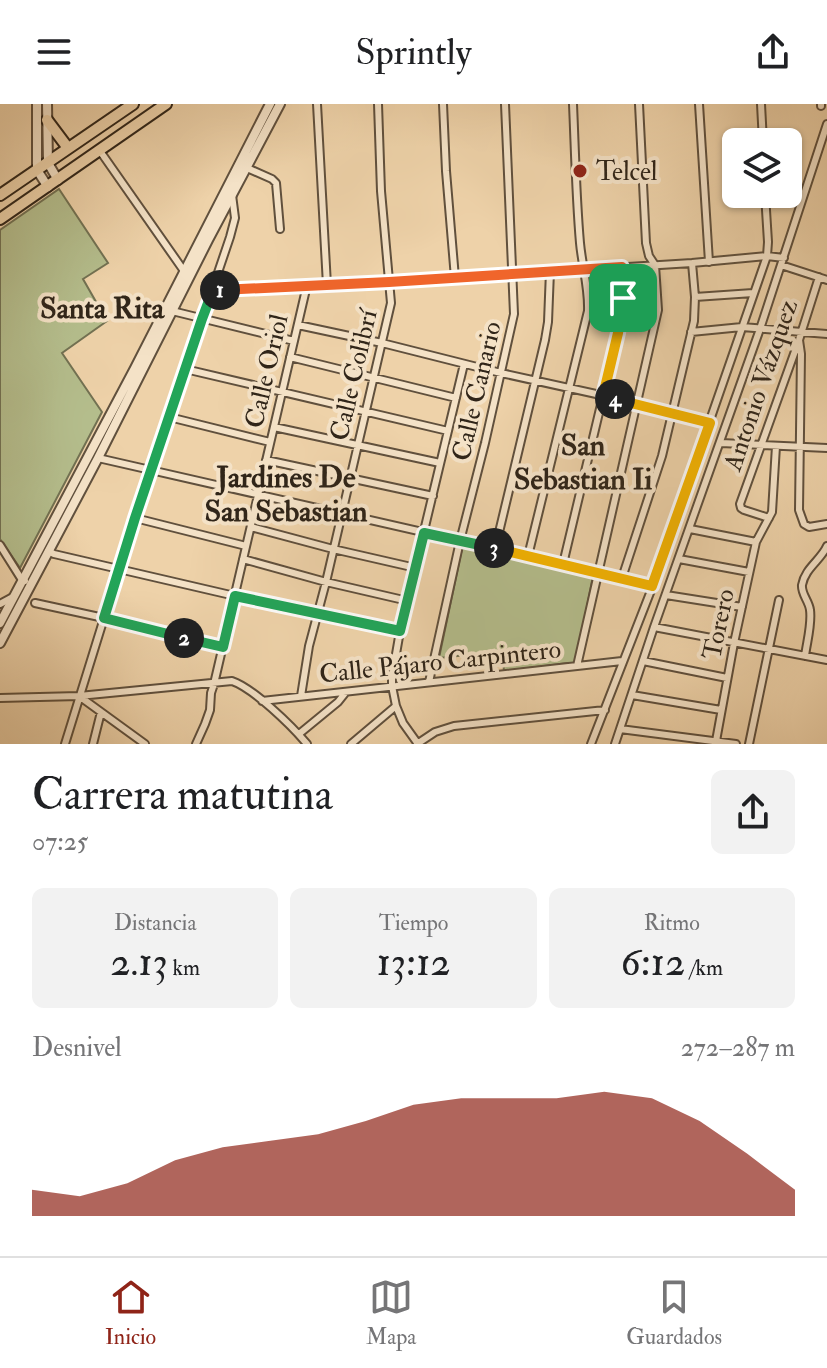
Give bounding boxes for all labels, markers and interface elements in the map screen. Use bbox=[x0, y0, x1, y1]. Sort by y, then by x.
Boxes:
icon: menu bbox=[32, 30, 76, 74]
text: Sprintly bbox=[355, 30, 472, 75]
icon: share bbox=[751, 30, 795, 74]
map controls bbox=[722, 128, 802, 208]
button: layers bbox=[722, 128, 802, 208]
place label: Telcel bbox=[596, 156, 658, 188]
marker: Telcel bbox=[571, 162, 589, 180]
pin bbox=[589, 264, 657, 332]
pin: 1 bbox=[200, 270, 240, 310]
text: 1 bbox=[216, 276, 224, 304]
icon: arrive bbox=[601, 276, 645, 320]
district label: Santa Rita bbox=[40, 290, 166, 327]
street label: Antonio Vázquez bbox=[716, 295, 805, 476]
street label: Calle Colibrí bbox=[323, 305, 385, 444]
street label: Calle Oriol bbox=[238, 311, 296, 431]
street label: Calle Canario bbox=[445, 318, 509, 464]
pin: 4 bbox=[595, 379, 635, 419]
text: 4 bbox=[609, 385, 621, 413]
district label: San Sebastian Ii bbox=[514, 427, 652, 498]
district label: Jardines De San Sebastian bbox=[205, 459, 368, 530]
pin: 3 bbox=[474, 528, 514, 568]
text: 3 bbox=[490, 534, 498, 562]
street label: Torero bbox=[696, 586, 742, 662]
pin: 2 bbox=[164, 618, 204, 658]
text: 2 bbox=[178, 624, 190, 652]
street label: Calle Pájaro Carpintero bbox=[318, 633, 563, 692]
text: Carrera matutina bbox=[32, 768, 333, 823]
button: share bbox=[711, 770, 795, 854]
text: 07:25 bbox=[32, 826, 88, 858]
text: Distancia bbox=[114, 909, 196, 937]
text: Tiempo bbox=[379, 909, 448, 937]
text: Ritmo bbox=[644, 909, 700, 937]
text: 2.13 bbox=[110, 937, 168, 988]
text: 13:12 bbox=[376, 937, 451, 988]
text: 6:12 bbox=[621, 937, 685, 988]
text: km bbox=[168, 954, 200, 982]
text: /km bbox=[685, 954, 723, 982]
text: Desnivel bbox=[32, 1032, 122, 1064]
text: 272–287 m bbox=[681, 1032, 795, 1064]
tab: Inicio bbox=[105, 1275, 156, 1351]
tab: Mapa bbox=[366, 1275, 416, 1351]
tab: Guardados bbox=[626, 1275, 722, 1351]

